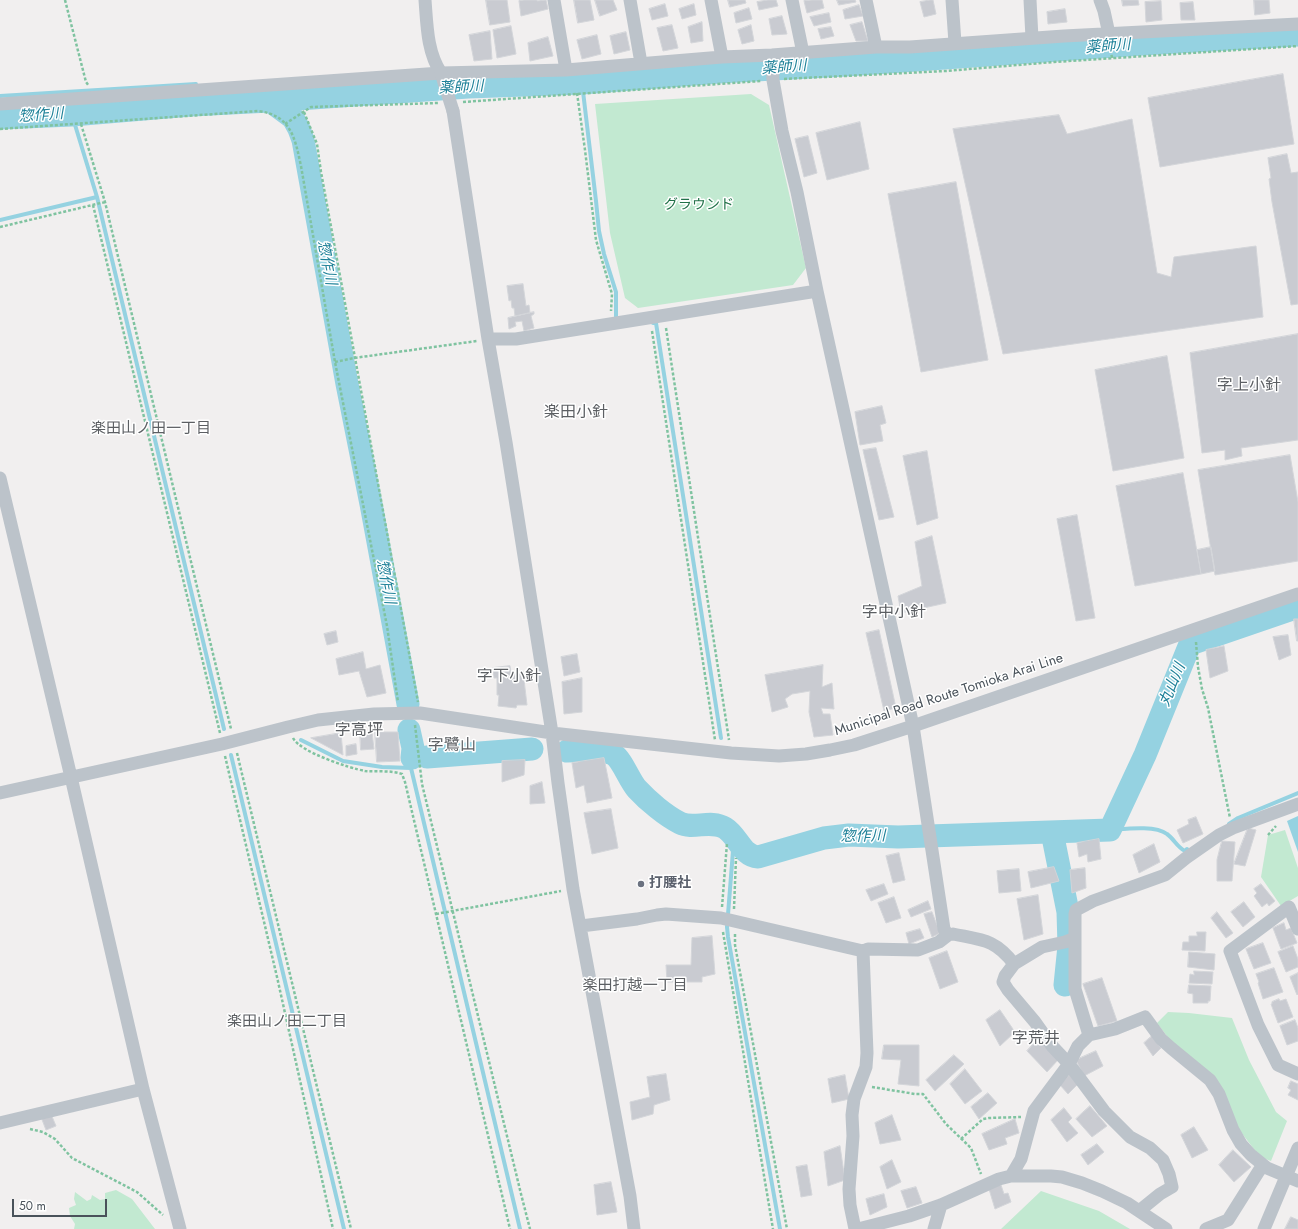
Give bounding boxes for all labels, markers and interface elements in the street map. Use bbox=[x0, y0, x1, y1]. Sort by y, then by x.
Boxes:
water label: 薬師川 bbox=[1085, 36, 1131, 58]
water label: 薬師川 bbox=[761, 57, 807, 79]
water label: 薬師川 bbox=[438, 78, 484, 98]
water label: 惣作川 bbox=[18, 105, 64, 127]
park label: グラウンド bbox=[664, 198, 734, 214]
water label: 惣作川 bbox=[313, 239, 339, 287]
district label: 字上小針 bbox=[1217, 376, 1281, 396]
district label: 楽田小針 bbox=[544, 403, 608, 423]
district label: 楽田山ノ田一丁目 bbox=[91, 420, 211, 438]
water label: 惣作川 bbox=[372, 558, 398, 606]
district label: 字中小針 bbox=[862, 603, 926, 623]
street label: Municipal Road Route Tomioka Arai Line bbox=[833, 650, 1065, 740]
water label: 丸山川 bbox=[1156, 661, 1190, 709]
district label: 字下小針 bbox=[477, 667, 541, 687]
district label: 字高坪 bbox=[335, 721, 383, 741]
district label: 字鷺山 bbox=[428, 736, 476, 756]
water label: 惣作川 bbox=[840, 828, 886, 846]
place label: 打腰社 bbox=[649, 876, 691, 892]
marker: 打腰社 bbox=[636, 879, 646, 889]
district label: 楽田打越一丁目 bbox=[583, 977, 687, 995]
district label: 楽田山ノ田二丁目 bbox=[227, 1013, 347, 1031]
district label: 字荒井 bbox=[1012, 1029, 1060, 1049]
scale bar bbox=[14, 1191, 109, 1217]
text: 50 m bbox=[19, 1197, 46, 1215]

